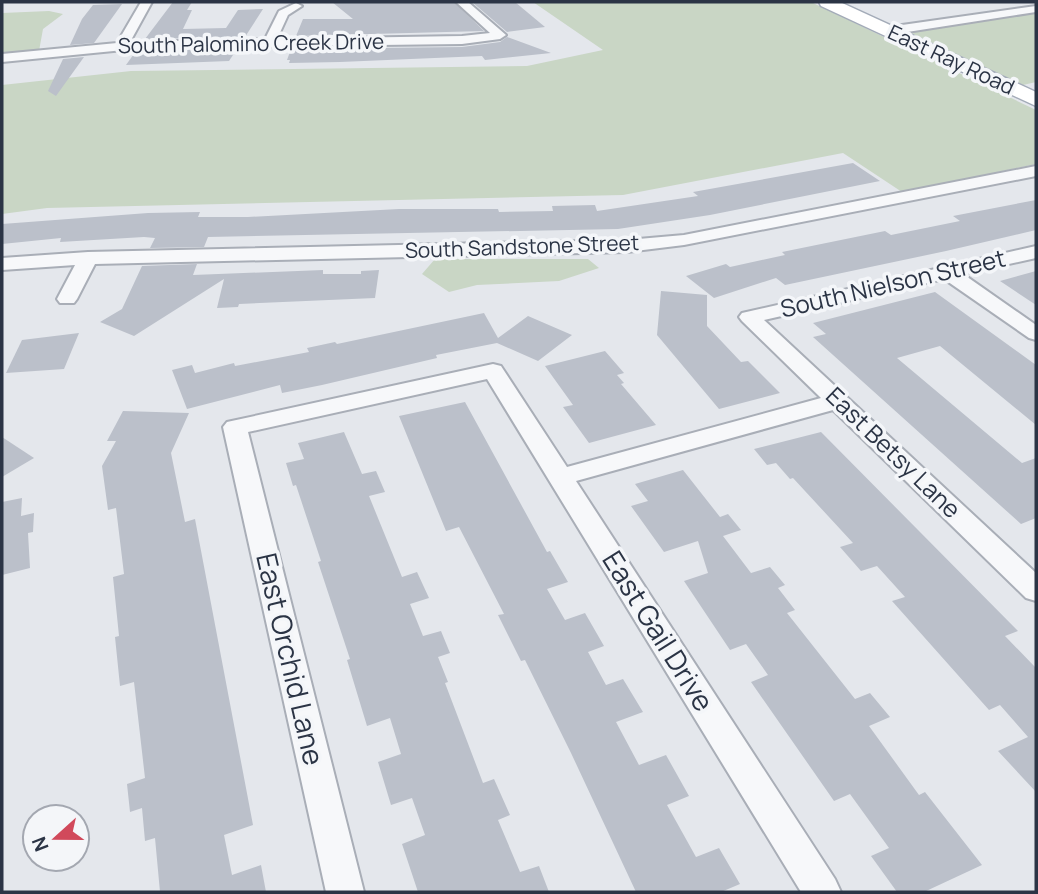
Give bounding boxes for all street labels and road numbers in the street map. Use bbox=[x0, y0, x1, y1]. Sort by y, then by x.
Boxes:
street label: East Ray Road bbox=[884, 18, 1019, 101]
street label: South Palomino Creek Drive bbox=[118, 27, 384, 59]
street label: South Sandstone Street bbox=[404, 228, 640, 264]
street label: South Nielson Street bbox=[777, 241, 1008, 324]
street label: East Betsy Lane bbox=[819, 379, 969, 525]
street label: East Gail Drive bbox=[594, 543, 723, 718]
street label: East Orchid Lane bbox=[248, 549, 334, 769]

